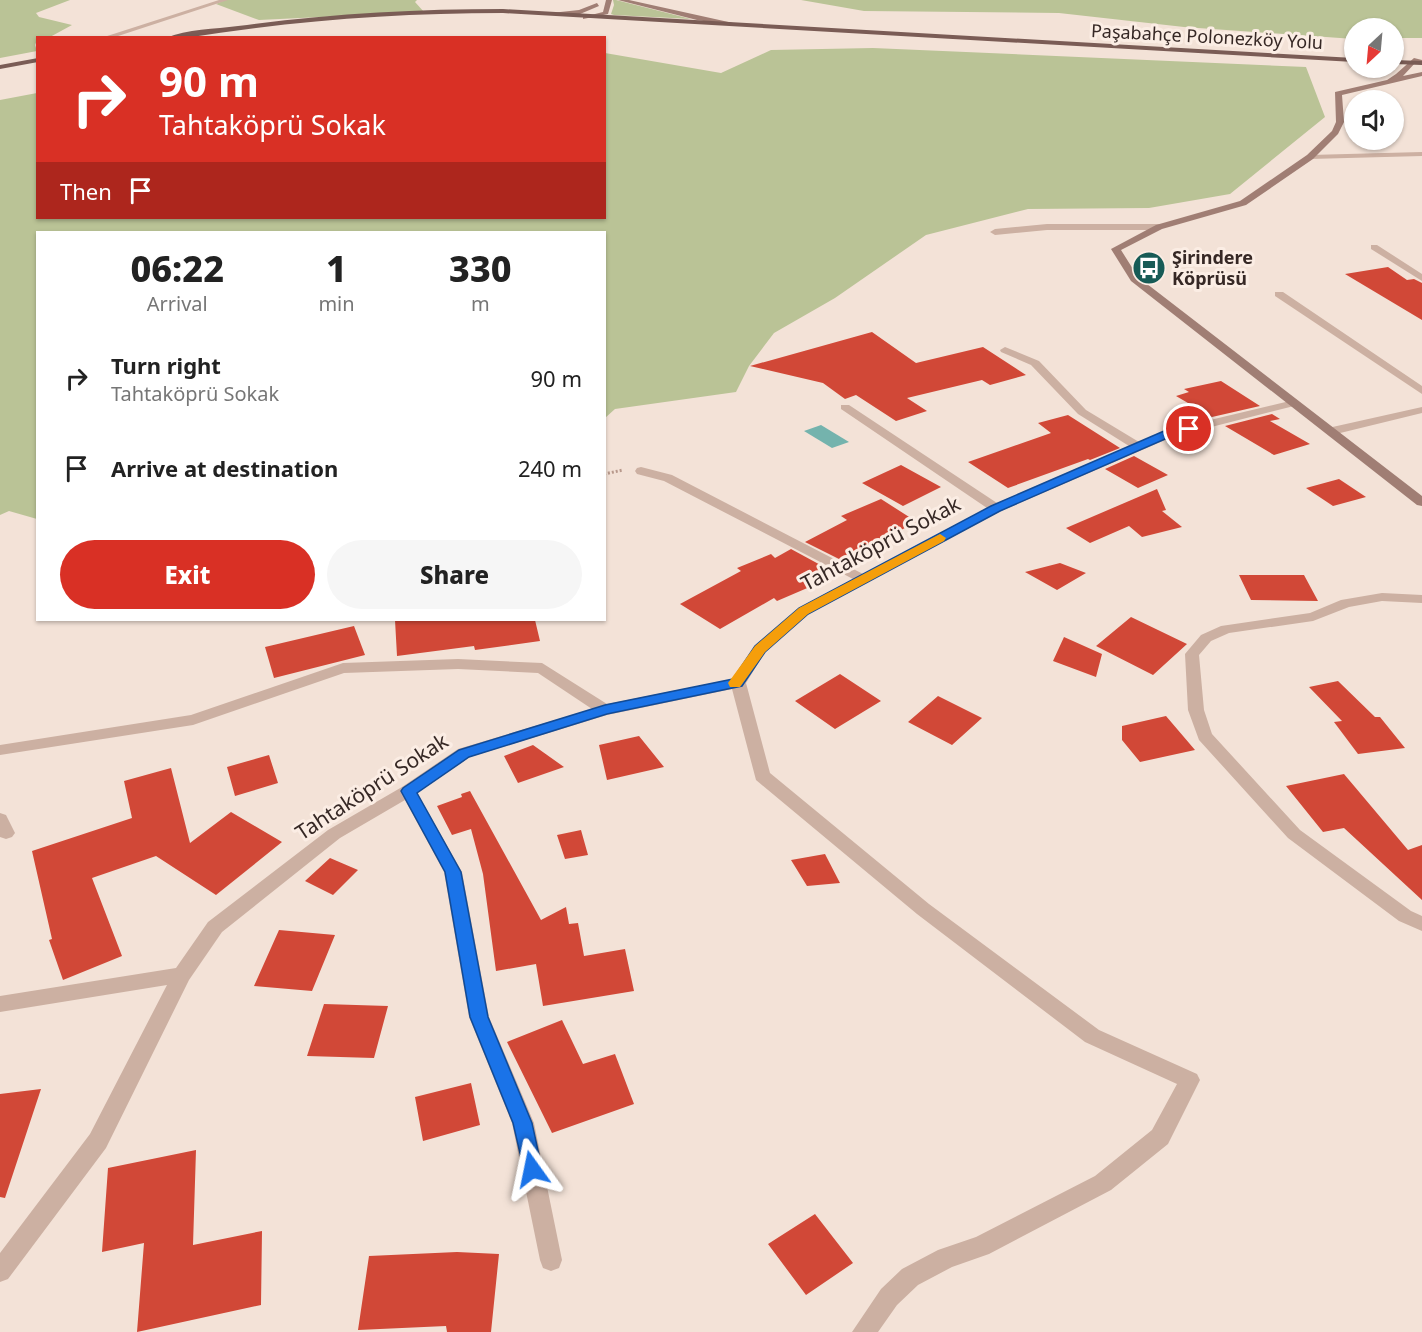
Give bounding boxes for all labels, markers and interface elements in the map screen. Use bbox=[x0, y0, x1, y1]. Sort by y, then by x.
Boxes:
street label: Paşabahçe Polonezköy Yolu bbox=[1090, 18, 1324, 54]
north arrow bbox=[1344, 18, 1404, 78]
map controls bbox=[1344, 18, 1404, 150]
text: 90 m bbox=[159, 52, 259, 109]
icon: right bbox=[60, 60, 138, 138]
button: sound bbox=[1344, 90, 1404, 150]
text: Tahtaköprü Sokak bbox=[159, 106, 386, 143]
icon: arrive bbox=[124, 174, 157, 207]
text: Then bbox=[60, 176, 112, 206]
text: 06:22 bbox=[130, 244, 224, 293]
text: 1 bbox=[326, 244, 347, 293]
text: 330 bbox=[449, 244, 512, 293]
place label: Şirindere Köprüsü bbox=[1172, 245, 1253, 290]
bus stop icon: Şirindere Köprüsü bbox=[1131, 250, 1167, 286]
text: Arrival bbox=[147, 290, 208, 317]
text: min bbox=[318, 290, 355, 317]
text: m bbox=[471, 290, 490, 317]
text: Turn right bbox=[111, 350, 221, 380]
icon: right bbox=[60, 362, 93, 395]
text: 90 m bbox=[531, 363, 582, 393]
text: Tahtaköprü Sokak bbox=[111, 380, 279, 407]
pin bbox=[1163, 403, 1214, 454]
icon: arrive bbox=[1172, 412, 1205, 445]
icon: arrive bbox=[60, 452, 93, 485]
text: Arrive at destination bbox=[111, 453, 338, 483]
text: 240 m bbox=[518, 453, 582, 483]
street label: Tahtaköprü Sokak bbox=[796, 489, 966, 597]
button: Exit bbox=[60, 540, 315, 609]
button: Share bbox=[327, 540, 582, 609]
street label: Tahtaköprü Sokak bbox=[290, 726, 454, 846]
position arrow bbox=[500, 1137, 564, 1201]

